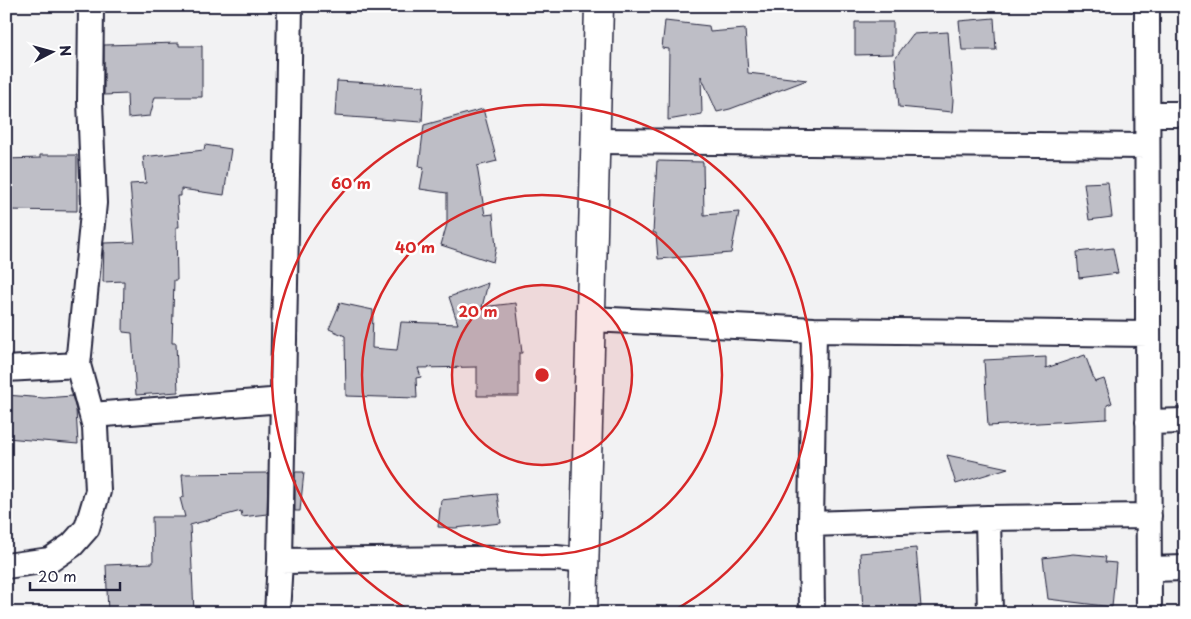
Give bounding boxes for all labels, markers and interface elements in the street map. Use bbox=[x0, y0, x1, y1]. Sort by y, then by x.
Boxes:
north arrow bbox=[28, 28, 78, 78]
text: N bbox=[54, 44, 76, 57]
text: 60 m bbox=[331, 171, 371, 194]
text: 40 m bbox=[395, 235, 435, 258]
text: 20 m bbox=[459, 299, 497, 322]
centre of rings bbox=[533, 366, 551, 384]
scale bar bbox=[30, 559, 120, 591]
text: 20 m bbox=[38, 564, 77, 587]

